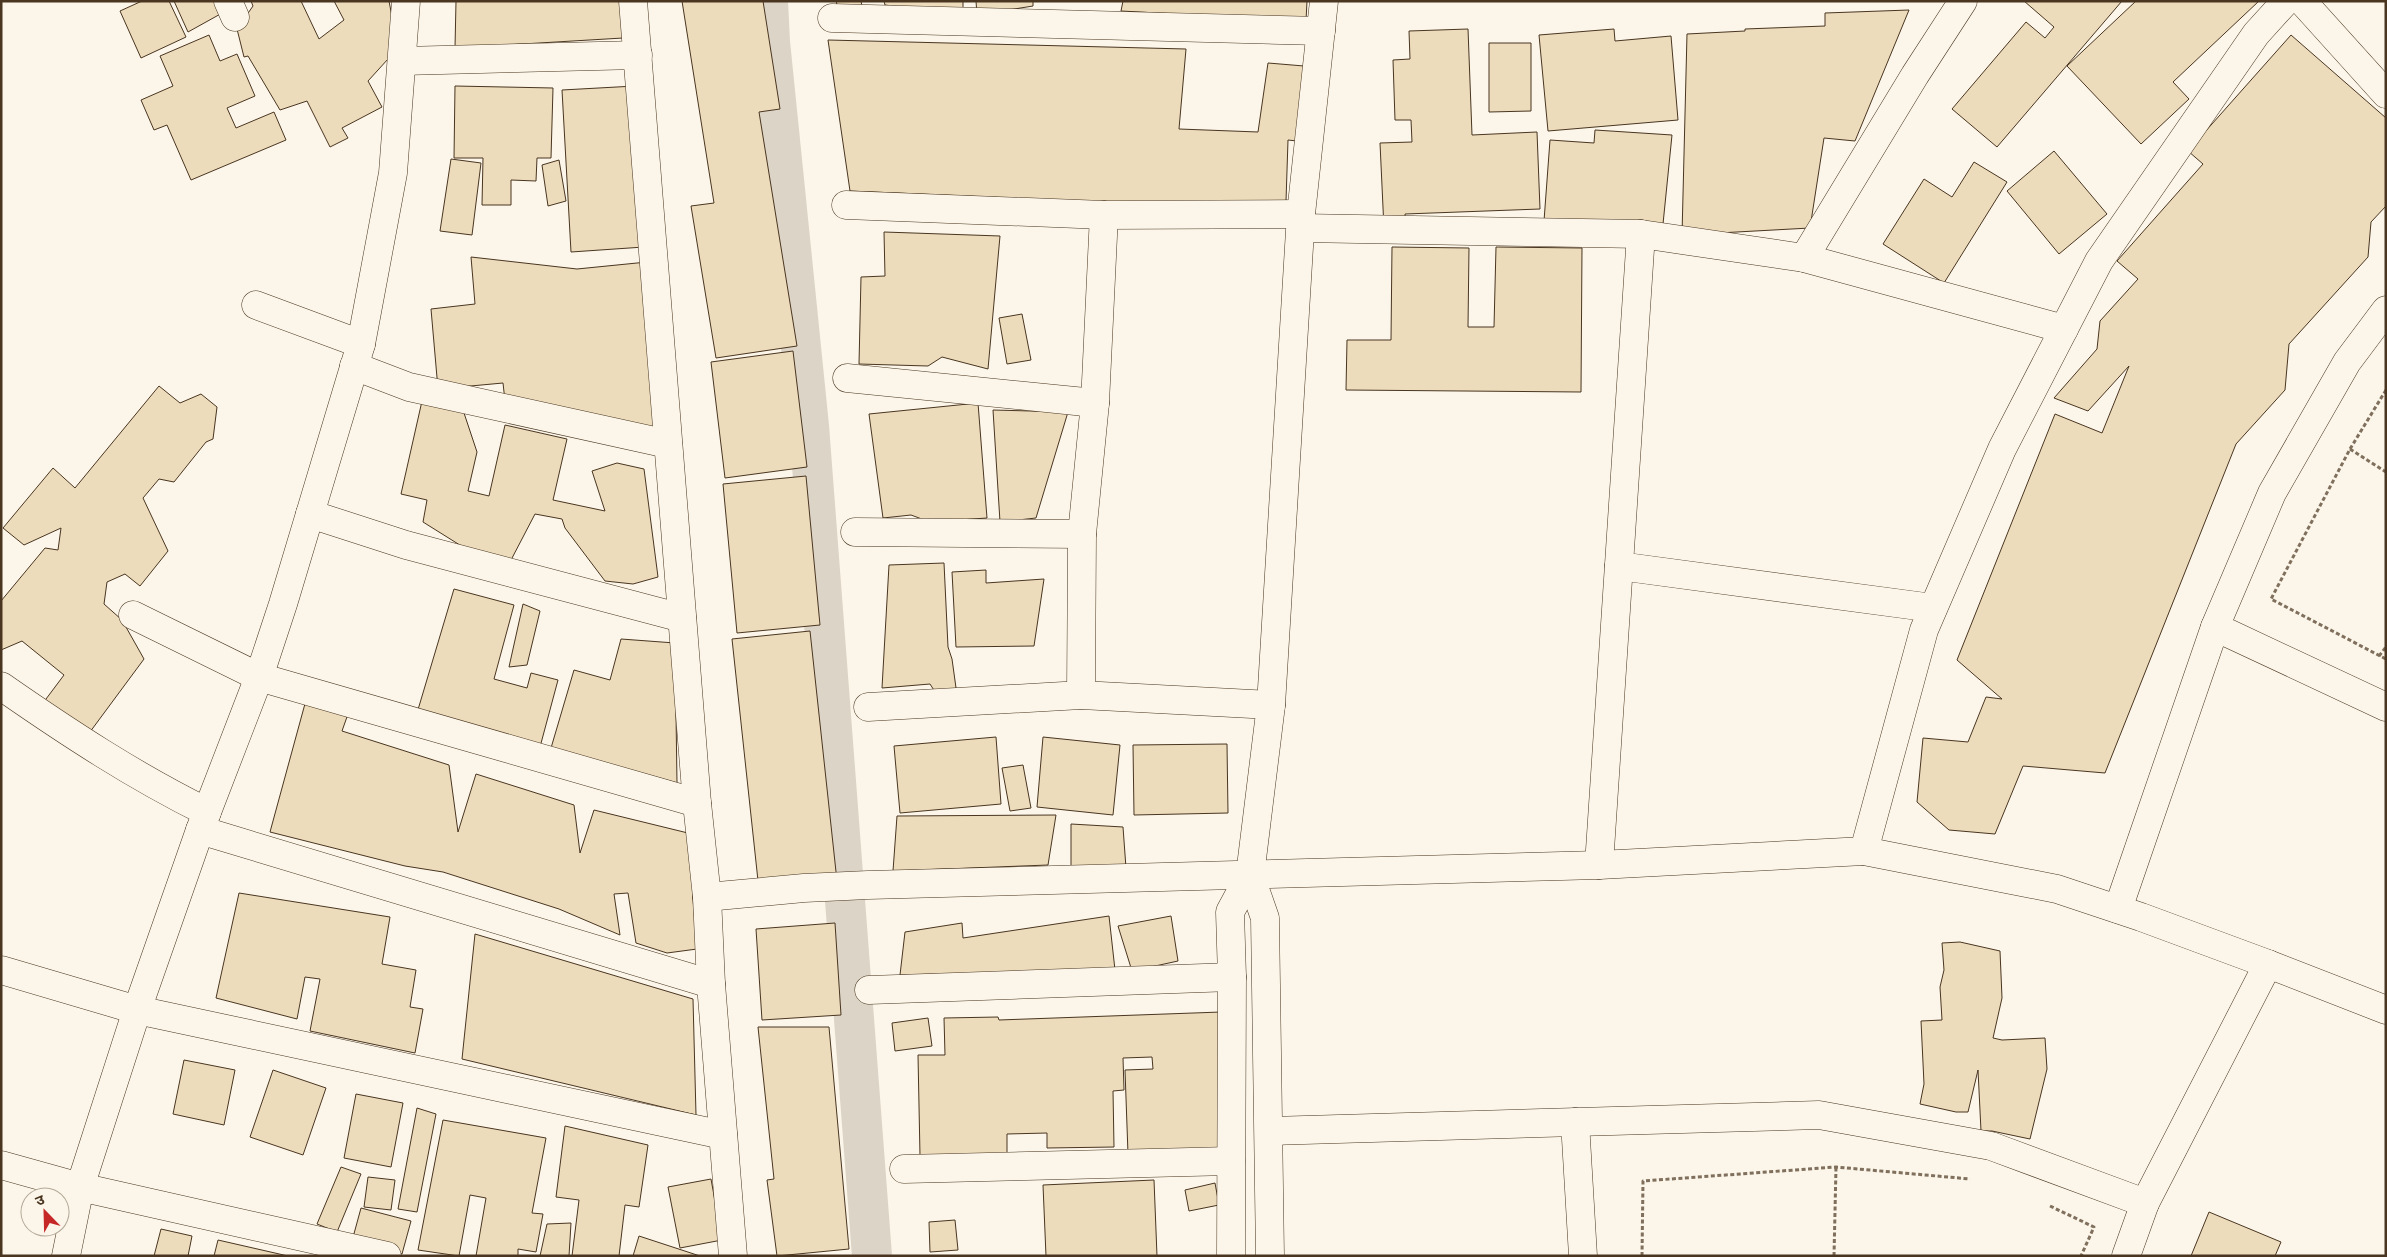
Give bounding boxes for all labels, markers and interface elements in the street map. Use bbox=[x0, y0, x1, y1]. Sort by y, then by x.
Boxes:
north arrow bbox=[20, 1187, 70, 1237]
text: उ bbox=[33, 1190, 48, 1211]

